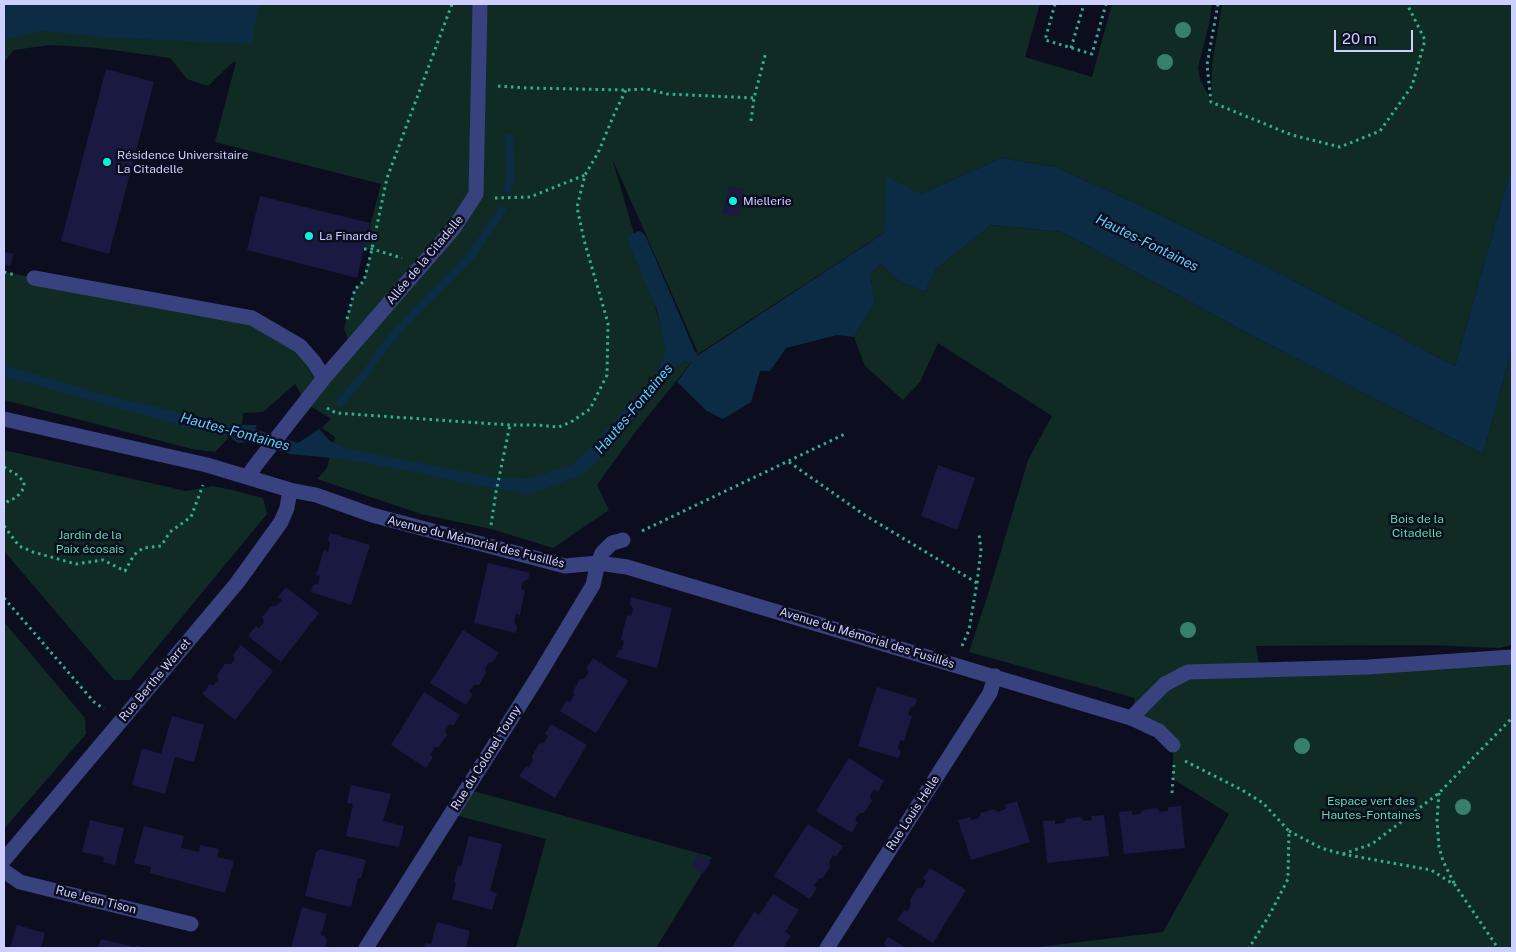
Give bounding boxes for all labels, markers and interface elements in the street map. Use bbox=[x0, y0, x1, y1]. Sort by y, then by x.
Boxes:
scale bar bbox=[1336, 20, 1415, 52]
text: 20 m bbox=[1342, 30, 1377, 47]
place label: Résidence Universitaire La Citadelle bbox=[117, 148, 248, 176]
marker: Résidence Universitaire La Citadelle bbox=[101, 156, 113, 168]
place label: Miellerie bbox=[743, 194, 791, 208]
marker: Miellerie bbox=[727, 195, 739, 207]
water label: Hautes-Fontaines bbox=[1093, 211, 1201, 275]
street label: Allée de la Citadelle bbox=[384, 213, 466, 307]
place label: La Finarde bbox=[319, 229, 378, 243]
marker: La Finarde bbox=[303, 230, 315, 242]
water label: Hautes-Fontaines bbox=[592, 361, 676, 457]
water label: Hautes-Fontaines bbox=[179, 409, 291, 455]
park label: Bois de la Citadelle bbox=[1390, 512, 1444, 540]
street label: Avenue du Mémorial des Fusillés bbox=[386, 513, 566, 571]
park label: Jardin de la Paix écosais bbox=[56, 528, 124, 556]
street label: Avenue du Mémorial des Fusillés bbox=[778, 604, 956, 672]
street label: Rue Berthe Warret bbox=[116, 636, 194, 724]
street label: Rue du Colonel Touny bbox=[448, 703, 524, 813]
street label: Rue Louis Helle bbox=[883, 773, 943, 853]
park label: Espace vert des Hautes-Fontaines bbox=[1321, 794, 1421, 822]
street label: Rue Jean Tison bbox=[54, 883, 138, 917]

